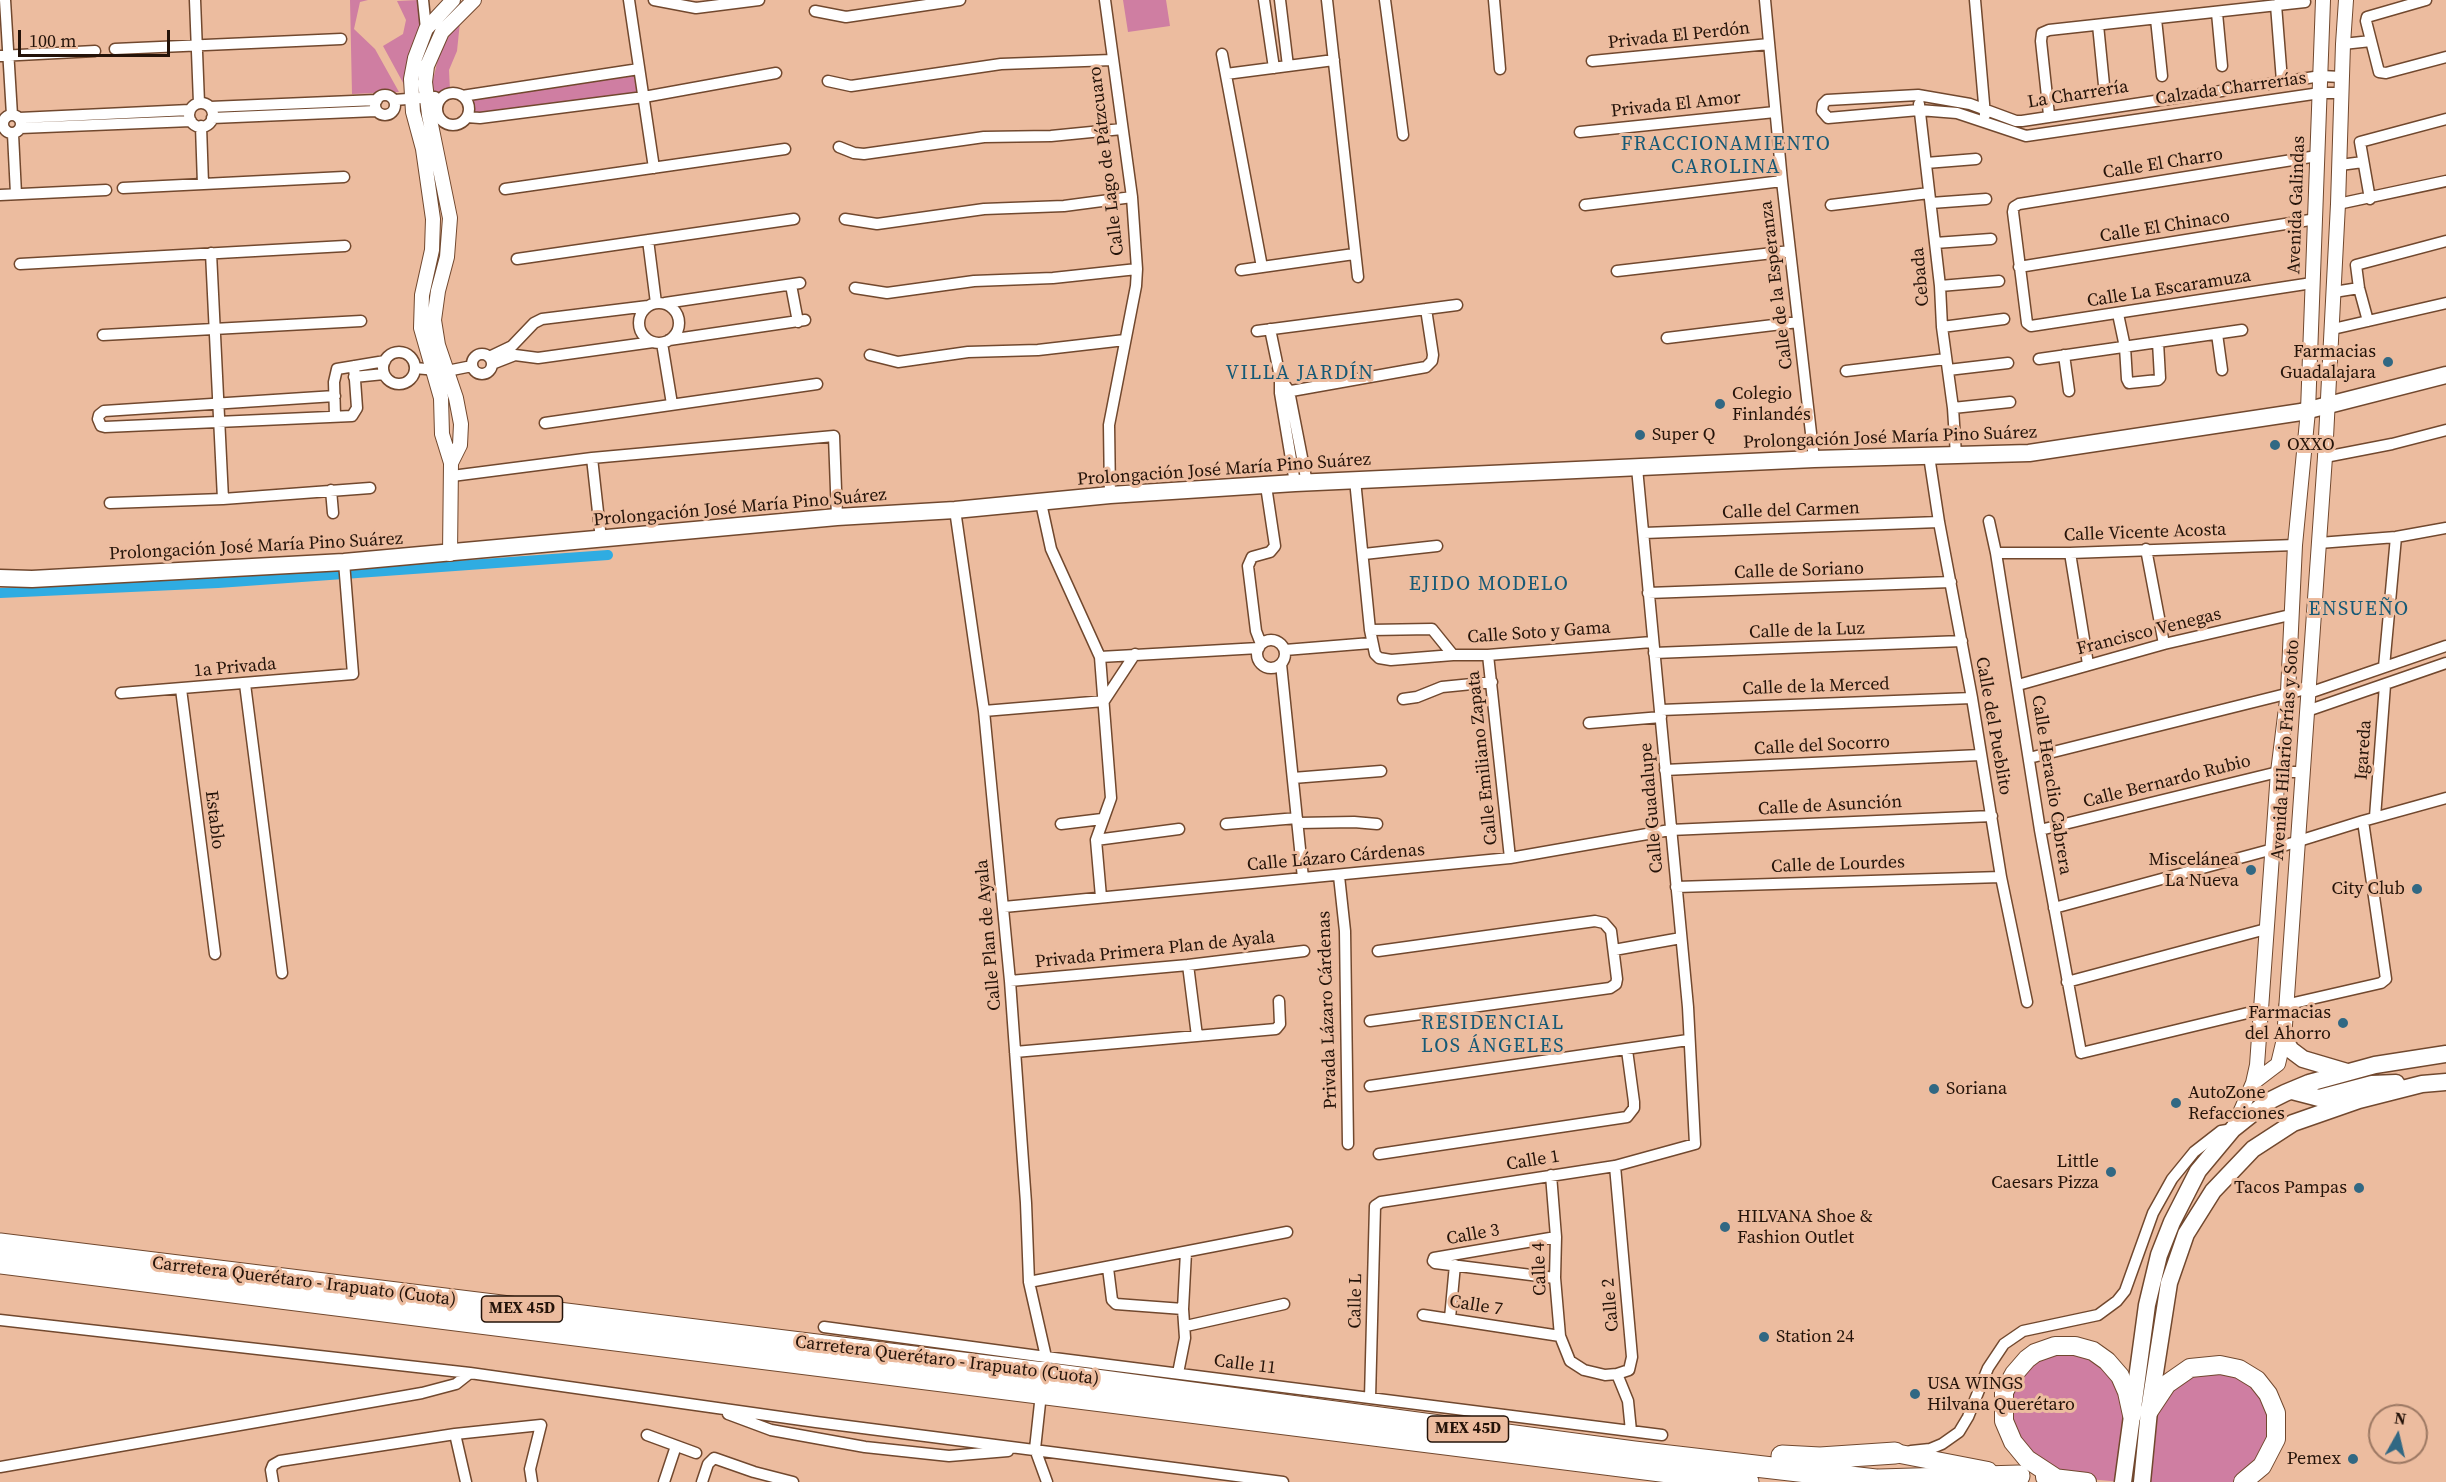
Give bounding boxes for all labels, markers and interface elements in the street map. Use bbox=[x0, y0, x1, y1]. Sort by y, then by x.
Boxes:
scale bar bbox=[21, 18, 172, 56]
street label: Privada El Perdón bbox=[1607, 18, 1751, 54]
text: 100 m bbox=[29, 28, 76, 53]
street label: Calle Lago de Pátzcuaro bbox=[1085, 65, 1129, 257]
street label: Calzada Charrerías bbox=[2154, 68, 2308, 110]
street label: La Charrería bbox=[2026, 76, 2130, 114]
street label: Privada El Amor bbox=[1610, 87, 1742, 123]
district label: FRACCIONAMIENTO CAROLINA bbox=[1621, 133, 1831, 180]
street label: Avenida Galindas bbox=[2284, 135, 2310, 275]
street label: Calle El Charro bbox=[2101, 144, 2225, 184]
street label: Calle de la Esperanza bbox=[1756, 199, 1798, 371]
street label: Calle El Chinaco bbox=[2098, 206, 2232, 248]
street label: Cebada bbox=[1908, 247, 1934, 307]
street label: Calle La Escaramuza bbox=[2085, 265, 2253, 313]
place label: Farmacias Guadalajara bbox=[2280, 341, 2376, 384]
marker: Farmacias Guadalajara bbox=[2381, 355, 2395, 369]
district label: VILLA JARDÍN bbox=[1226, 362, 1374, 386]
place label: Colegio Finlandés bbox=[1732, 383, 1811, 426]
marker: Colegio Finlandés bbox=[1713, 397, 1727, 411]
street label: Prolongación José María Pino Suárez bbox=[1743, 422, 2037, 454]
place label: Super Q bbox=[1652, 424, 1716, 446]
marker: Super Q bbox=[1633, 428, 1647, 442]
place label: OXXO bbox=[2287, 434, 2335, 456]
marker: OXXO bbox=[2268, 438, 2282, 452]
street label: Prolongación José María Pino Suárez bbox=[1076, 449, 1372, 491]
street label: Prolongación José María Pino Suárez bbox=[592, 484, 888, 532]
street label: Calle del Carmen bbox=[1722, 498, 1860, 524]
street label: Calle Vicente Acosta bbox=[2063, 519, 2227, 547]
street label: Prolongación José María Pino Suárez bbox=[109, 529, 403, 565]
street label: Calle de Soriano bbox=[1734, 558, 1864, 584]
district label: EJIDO MODELO bbox=[1409, 573, 1569, 597]
district label: ENSUEÑO bbox=[2308, 598, 2410, 622]
street label: Francisco Venegas bbox=[2074, 604, 2224, 660]
street label: Calle Soto y Gama bbox=[1467, 617, 1611, 649]
street label: Calle de la Luz bbox=[1749, 618, 1865, 644]
street label: Avenida Hilario Frías y Soto bbox=[2267, 639, 2305, 861]
street label: 1a Privada bbox=[193, 654, 277, 682]
street label: Calle del Pueblito bbox=[1970, 655, 2016, 797]
street label: Calle Emiliano Zapata bbox=[1463, 670, 1503, 846]
street label: Calle de la Merced bbox=[1742, 674, 1890, 700]
street label: Calle Heraclio Cabrera bbox=[2026, 694, 2076, 876]
street label: Igareda bbox=[2351, 719, 2377, 781]
street label: Calle del Socorro bbox=[1753, 732, 1891, 760]
street label: Calle Guadalupe bbox=[1636, 742, 1668, 874]
street label: Calle Bernardo Rubio bbox=[2081, 751, 2253, 813]
street label: Establo bbox=[200, 789, 228, 851]
street label: Calle de Asunción bbox=[1757, 791, 1903, 821]
street label: Calle Lázaro Cárdenas bbox=[1246, 839, 1426, 877]
place label: Miscelánea La Nueva bbox=[2148, 849, 2239, 892]
street label: Calle de Lourdes bbox=[1771, 852, 1905, 878]
street label: Calle Plan de Ayala bbox=[972, 859, 1006, 1011]
marker: Miscelánea La Nueva bbox=[2244, 863, 2258, 877]
place label: City Club bbox=[2332, 878, 2405, 900]
marker: City Club bbox=[2410, 882, 2424, 896]
street label: Privada Lázaro Cárdenas bbox=[1314, 911, 1342, 1109]
street label: Privada Primera Plan de Ayala bbox=[1034, 927, 1276, 973]
place label: Farmacias del Ahorro bbox=[2245, 1002, 2331, 1044]
district label: RESIDENCIAL LOS ÁNGELES bbox=[1421, 1012, 1565, 1059]
marker: Farmacias del Ahorro bbox=[2336, 1016, 2350, 1030]
place label: Soriana bbox=[1946, 1078, 2007, 1100]
marker: Soriana bbox=[1927, 1082, 1941, 1096]
place label: AutoZone Refacciones bbox=[2188, 1082, 2285, 1124]
marker: AutoZone Refacciones bbox=[2169, 1096, 2183, 1110]
street label: Calle 1 bbox=[1505, 1146, 1561, 1176]
place label: Little Caesars Pizza bbox=[1991, 1151, 2099, 1194]
marker: Little Caesars Pizza bbox=[2104, 1165, 2118, 1179]
place label: Tacos Pampas bbox=[2234, 1177, 2347, 1199]
marker: Tacos Pampas bbox=[2352, 1181, 2366, 1195]
place label: HILVANA Shoe & Fashion Outlet bbox=[1737, 1206, 1873, 1248]
street label: Calle 3 bbox=[1445, 1220, 1501, 1250]
marker: HILVANA Shoe & Fashion Outlet bbox=[1718, 1220, 1732, 1234]
street label: Calle 4 bbox=[1528, 1242, 1552, 1296]
street label: Carretera Querétaro - Irapuato (Cuota) bbox=[151, 1253, 457, 1311]
street label: Calle L bbox=[1345, 1273, 1367, 1329]
street label: Calle 2 bbox=[1598, 1277, 1624, 1333]
street label: Calle 7 bbox=[1448, 1291, 1504, 1321]
road number: MEX 45D bbox=[482, 1296, 562, 1322]
place label: Station 24 bbox=[1776, 1326, 1854, 1348]
marker: Station 24 bbox=[1757, 1330, 1771, 1344]
street label: Carretera Querétaro - Irapuato (Cuota) bbox=[794, 1332, 1100, 1390]
street label: Calle 11 bbox=[1213, 1350, 1277, 1380]
place label: USA WINGS Hilvana Querétaro bbox=[1927, 1373, 2075, 1416]
marker: USA WINGS Hilvana Querétaro bbox=[1908, 1387, 1922, 1401]
north arrow bbox=[2368, 1404, 2428, 1464]
text: N bbox=[2393, 1406, 2408, 1430]
road number: MEX 45D bbox=[1428, 1416, 1508, 1442]
place label: Pemex bbox=[2287, 1448, 2341, 1470]
marker: Pemex bbox=[2346, 1452, 2360, 1466]

